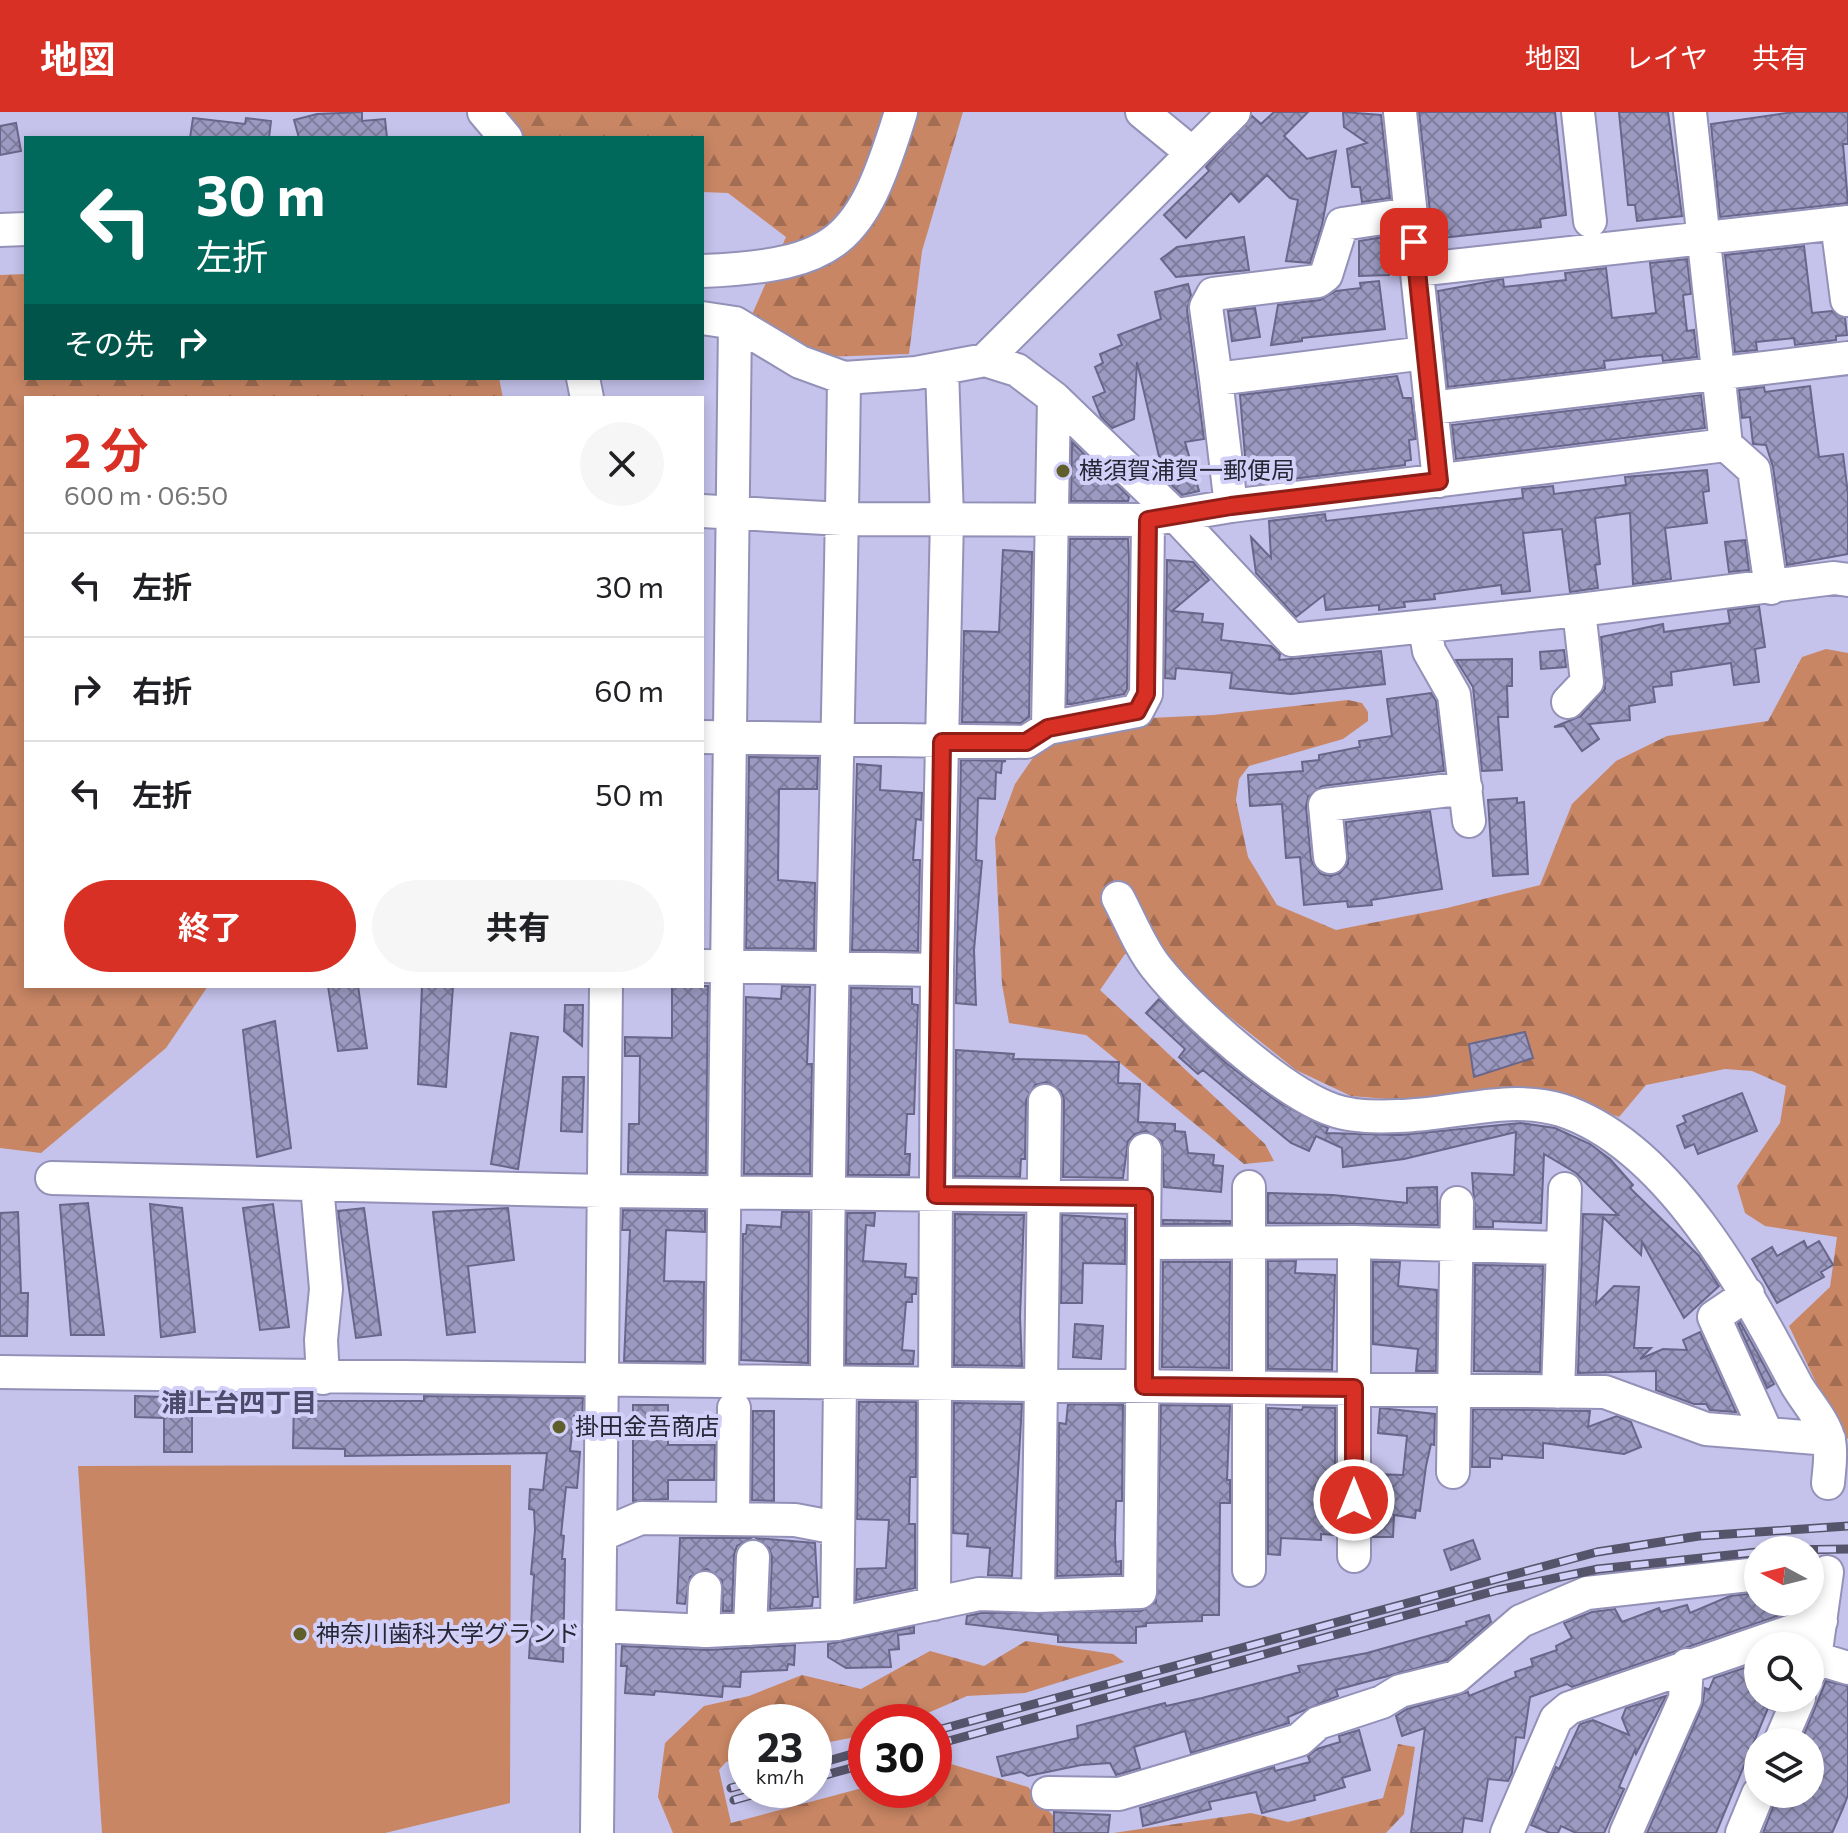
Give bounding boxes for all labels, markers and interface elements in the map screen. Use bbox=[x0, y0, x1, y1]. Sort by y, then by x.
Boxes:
text: 地図 bbox=[40, 34, 116, 81]
text: 地図 bbox=[1525, 40, 1581, 74]
text: レイヤ bbox=[1625, 40, 1708, 74]
text: 共有 bbox=[1752, 40, 1808, 74]
text: 30 m bbox=[196, 159, 325, 228]
icon: left bbox=[64, 168, 168, 272]
pin bbox=[1380, 208, 1448, 276]
icon: arrive bbox=[1392, 220, 1436, 264]
text: 左折 bbox=[196, 233, 268, 277]
icon: right bbox=[170, 320, 214, 364]
text: その先 bbox=[64, 324, 154, 361]
text: 2 分 bbox=[64, 419, 148, 478]
button: close bbox=[580, 422, 664, 506]
place label: 横須賀浦賀一郵便局 bbox=[1079, 455, 1295, 484]
marker: 横須賀浦賀一郵便局 bbox=[1054, 462, 1072, 480]
text: 600 m · 06:50 bbox=[64, 479, 228, 510]
icon: left bbox=[64, 563, 108, 607]
text: 左折 bbox=[132, 567, 192, 604]
text: 30 m bbox=[595, 567, 664, 604]
icon: right bbox=[64, 667, 108, 711]
text: 右折 bbox=[132, 671, 192, 708]
text: 60 m bbox=[594, 671, 664, 708]
icon: left bbox=[64, 771, 108, 815]
text: 左折 bbox=[132, 775, 192, 812]
text: 50 m bbox=[595, 775, 664, 812]
button: 終了 bbox=[64, 880, 356, 972]
button: 共有 bbox=[372, 880, 664, 972]
district label: 浦上台四丁目 bbox=[161, 1386, 317, 1417]
place label: 掛田金吾商店 bbox=[575, 1411, 719, 1440]
marker: 掛田金吾商店 bbox=[550, 1418, 568, 1436]
position arrow bbox=[1312, 1458, 1396, 1542]
north arrow bbox=[1744, 1536, 1824, 1616]
map controls bbox=[1744, 1536, 1824, 1808]
place label: 神奈川歯科大学グランド bbox=[316, 1618, 580, 1647]
marker: 神奈川歯科大学グランド bbox=[291, 1625, 309, 1643]
button: search bbox=[1744, 1632, 1824, 1712]
speed limit sign: 30 bbox=[848, 1704, 952, 1808]
text: 23 bbox=[757, 1721, 803, 1770]
button: layers bbox=[1744, 1728, 1824, 1808]
text: km/h bbox=[756, 1764, 804, 1788]

